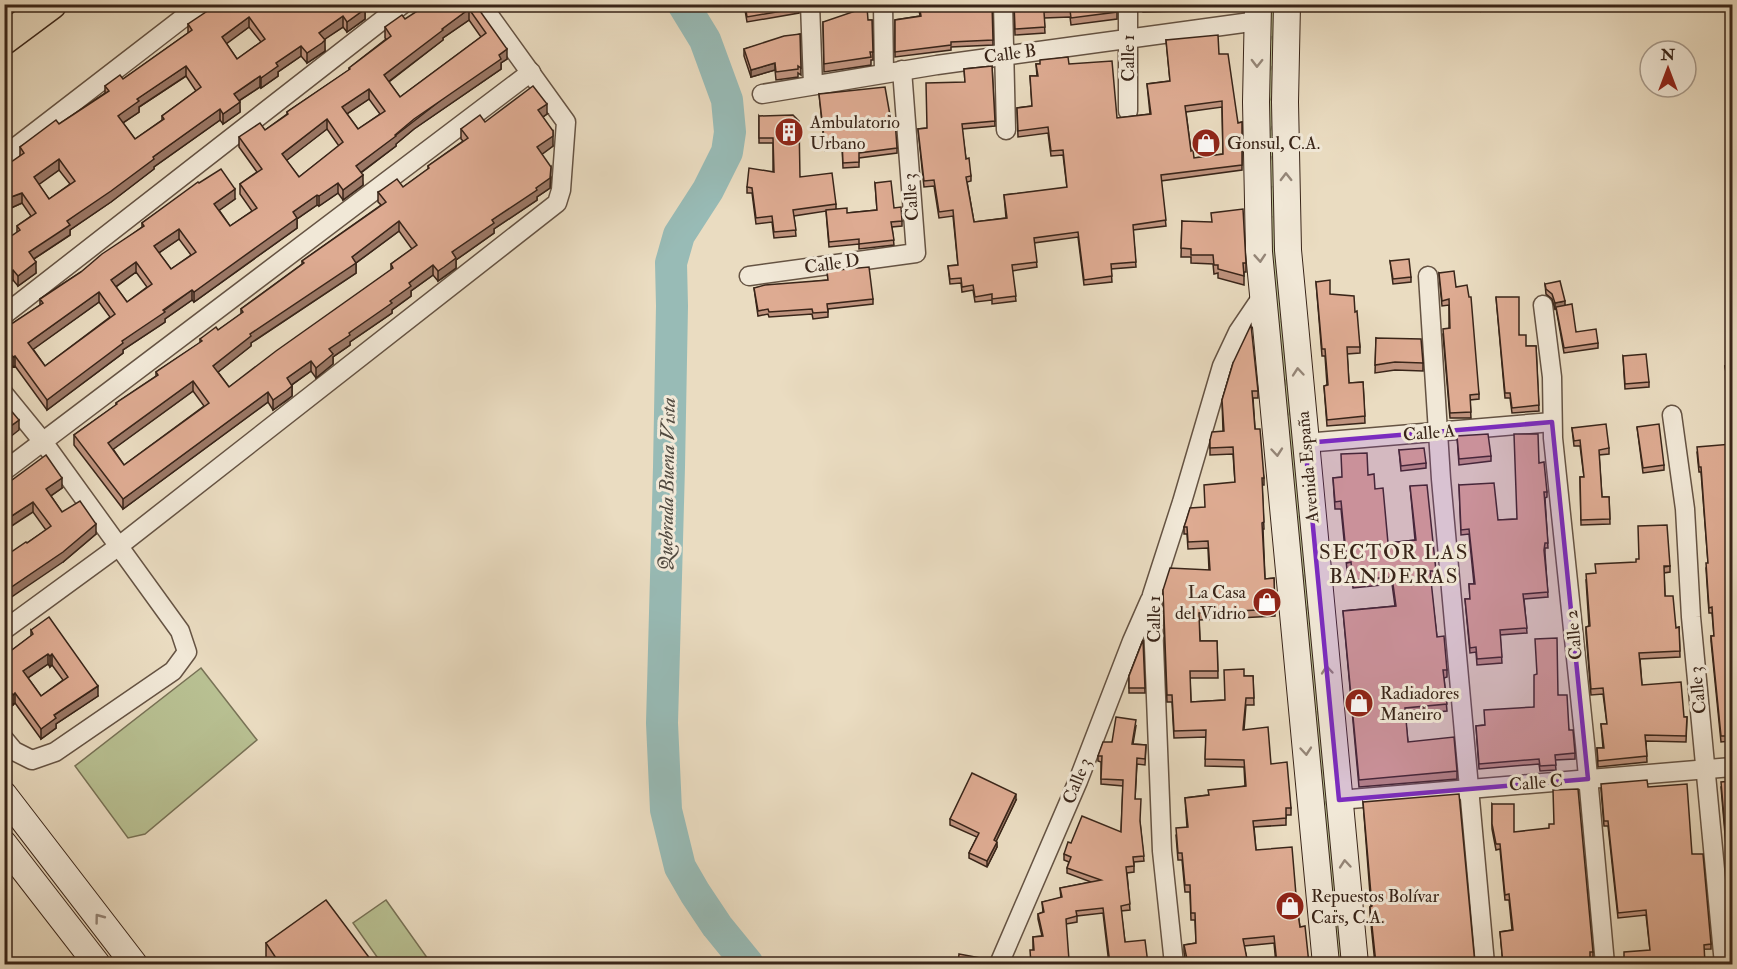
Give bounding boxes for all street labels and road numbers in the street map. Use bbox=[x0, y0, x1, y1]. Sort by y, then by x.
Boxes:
street label: Calle 1 bbox=[1117, 34, 1140, 82]
street label: Calle B bbox=[982, 39, 1038, 69]
street label: Calle 3 bbox=[898, 172, 924, 222]
street label: Calle D bbox=[803, 249, 861, 279]
street label: Avenida España bbox=[1292, 409, 1324, 525]
street label: Calle A bbox=[1402, 419, 1457, 447]
street label: Calle 1 bbox=[1143, 595, 1166, 643]
street label: Calle 2 bbox=[1560, 609, 1588, 661]
street label: Calle 3 bbox=[1684, 665, 1712, 715]
street label: Calle 3 bbox=[1057, 754, 1097, 808]
street label: Calle C bbox=[1508, 769, 1564, 797]

